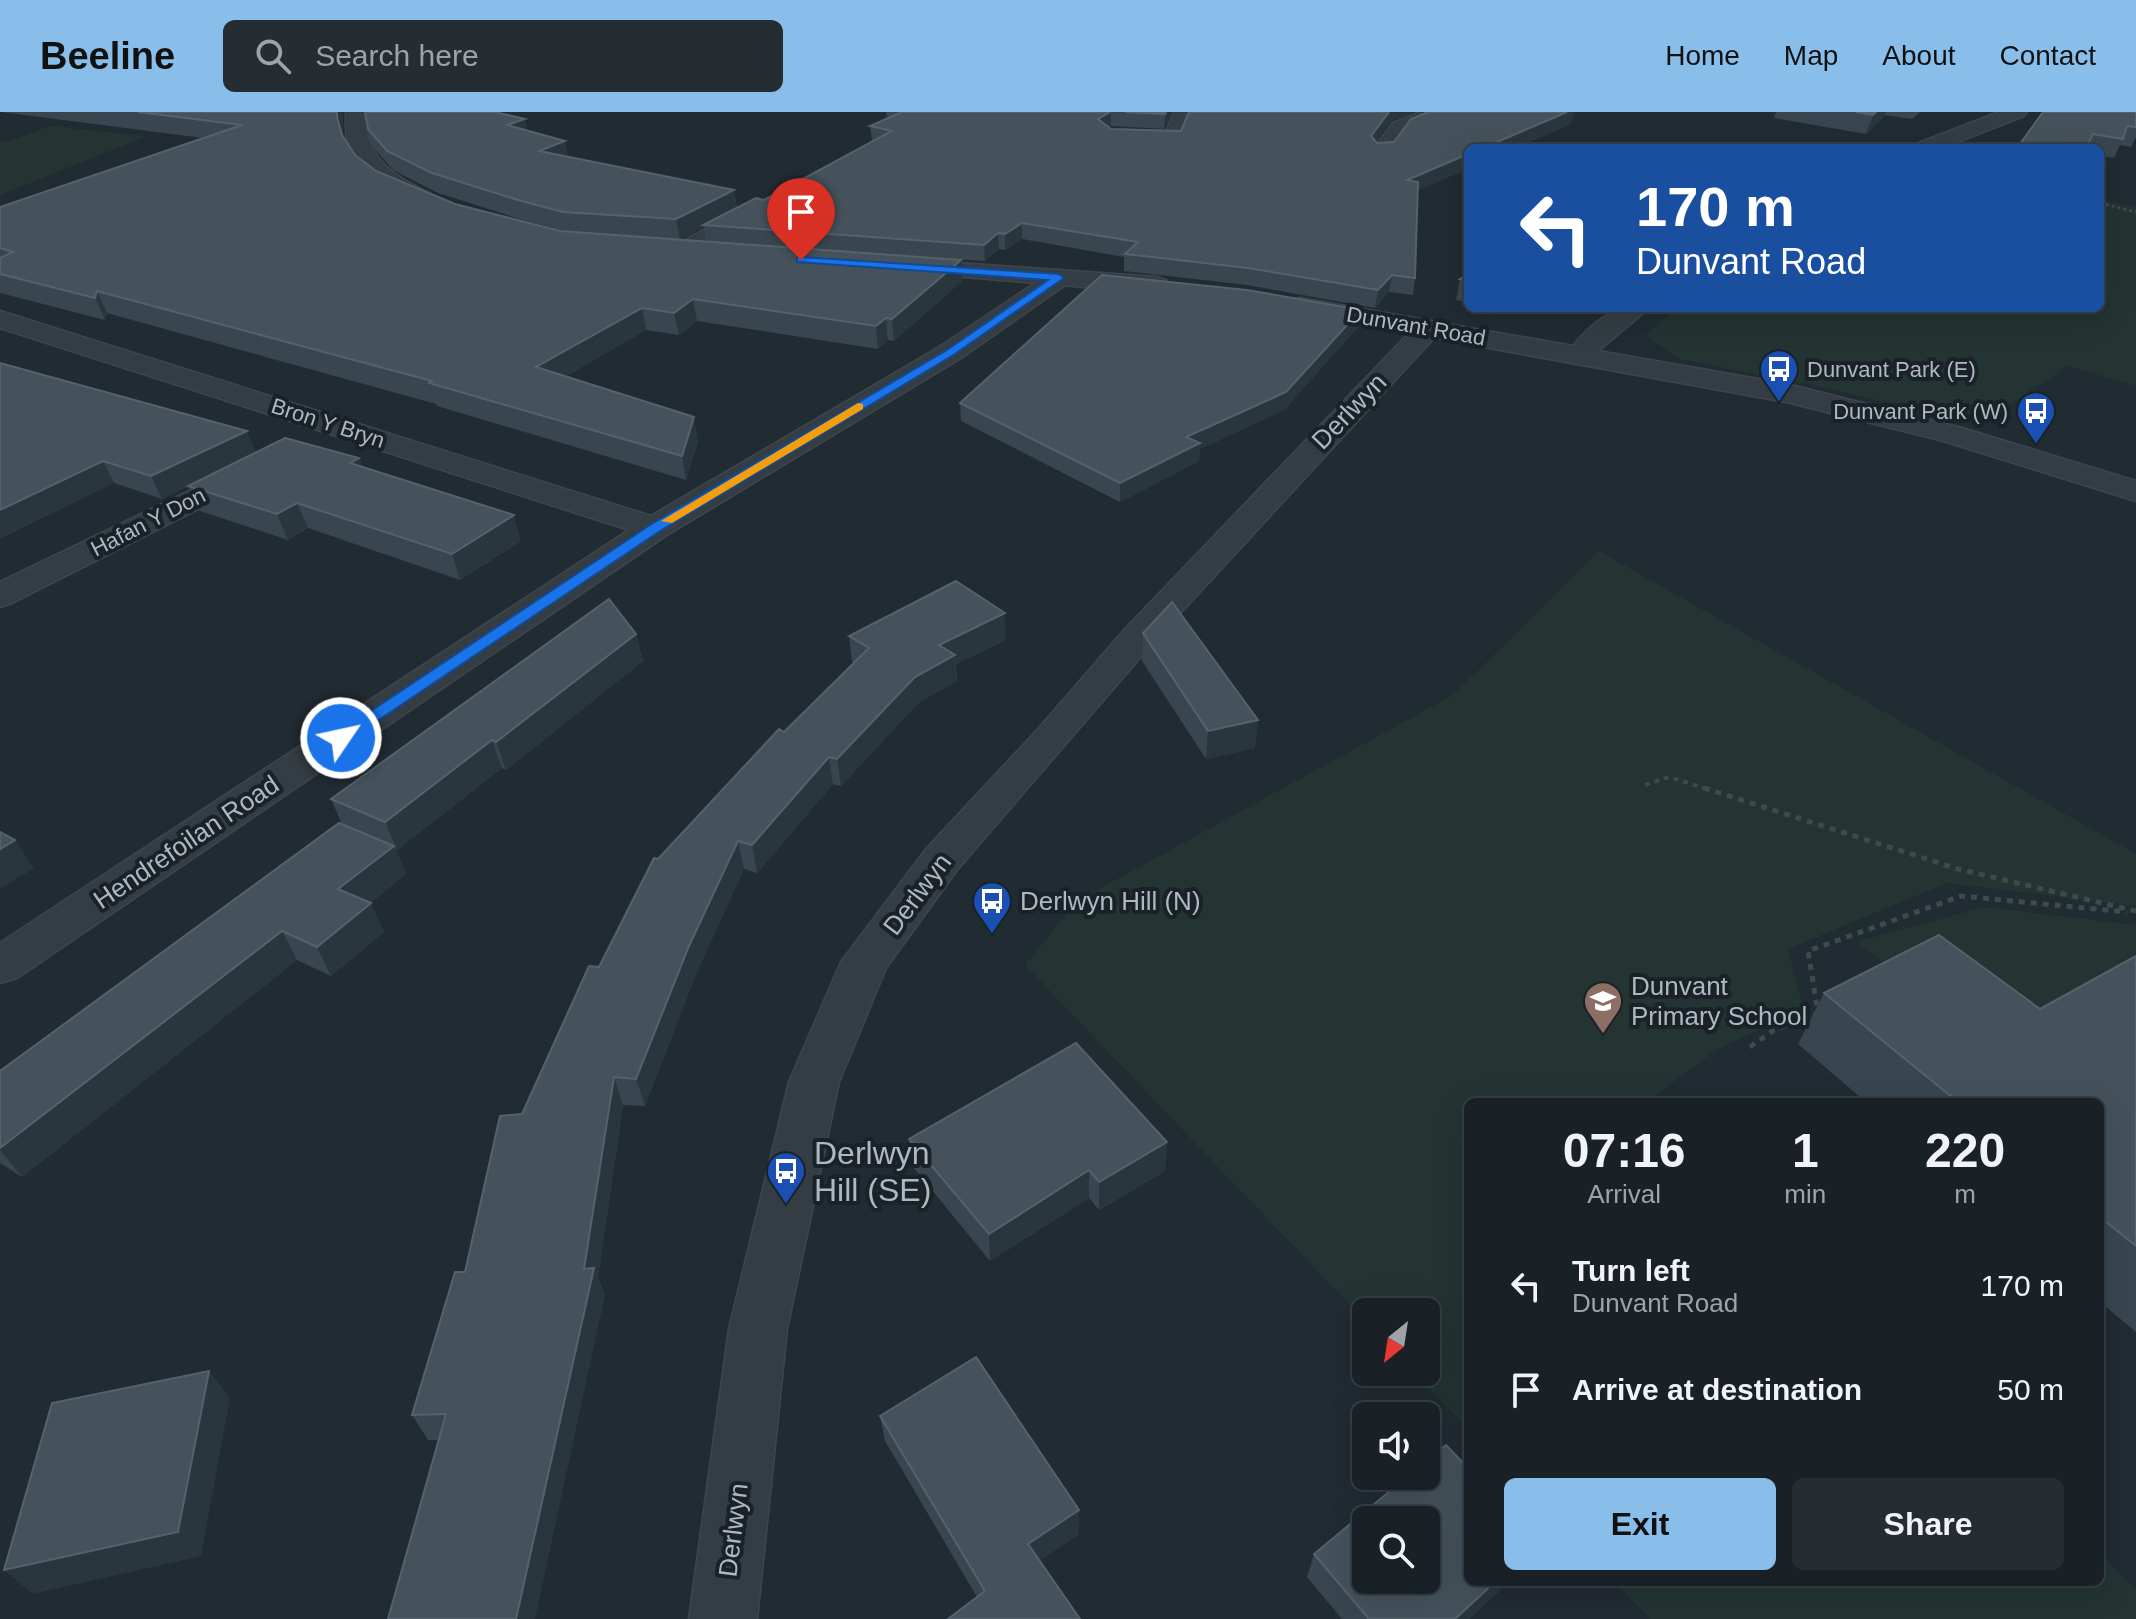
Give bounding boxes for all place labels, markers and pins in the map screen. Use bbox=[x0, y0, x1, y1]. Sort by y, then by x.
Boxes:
pin bbox=[767, 178, 835, 260]
bus stop icon: Dunvant Park (E) bbox=[1758, 348, 1800, 403]
place label: Dunvant Park (E) bbox=[1807, 357, 1976, 382]
bus stop icon: Dunvant Park (W) bbox=[2015, 390, 2057, 445]
place label: Dunvant Park (W) bbox=[1833, 399, 2008, 424]
bus stop icon: Derlwyn Hill (N) bbox=[971, 880, 1013, 935]
place label: Derlwyn Hill (N) bbox=[1020, 886, 1201, 916]
place label: Dunvant Primary School bbox=[1631, 971, 1807, 1031]
school or university icon: Dunvant Primary School bbox=[1582, 980, 1624, 1035]
place label: Derlwyn Hill (SE) bbox=[814, 1135, 931, 1208]
bus stop icon: Derlwyn Hill (SE) bbox=[765, 1150, 807, 1205]

